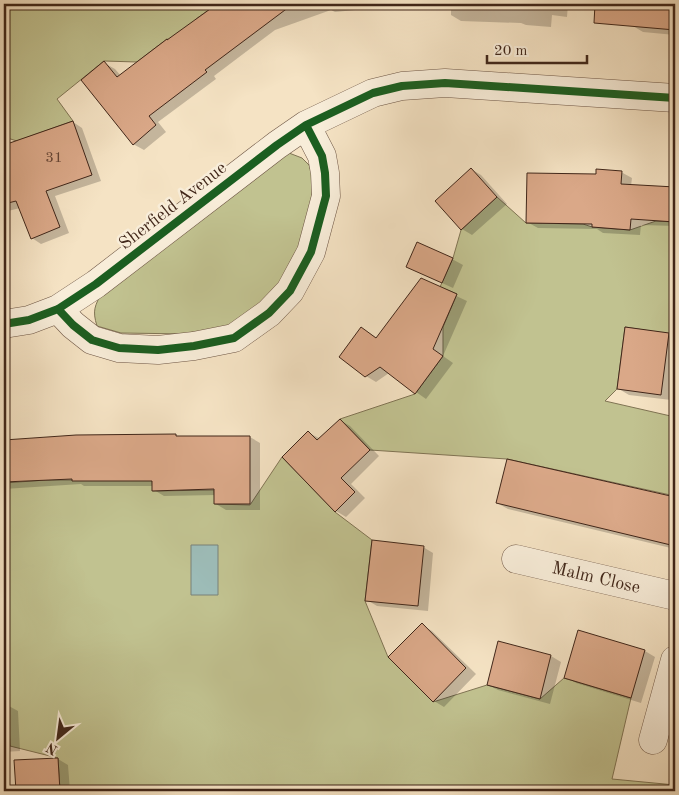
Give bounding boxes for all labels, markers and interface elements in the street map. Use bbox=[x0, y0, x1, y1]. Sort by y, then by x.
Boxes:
scale bar bbox=[487, 32, 586, 64]
text: 20 m bbox=[494, 44, 528, 59]
house number: 31 bbox=[45, 151, 63, 166]
street label: Sherfield Avenue bbox=[116, 159, 230, 253]
street label: Malm Close bbox=[550, 559, 642, 597]
north arrow bbox=[32, 712, 82, 762]
text: N bbox=[44, 740, 60, 757]

